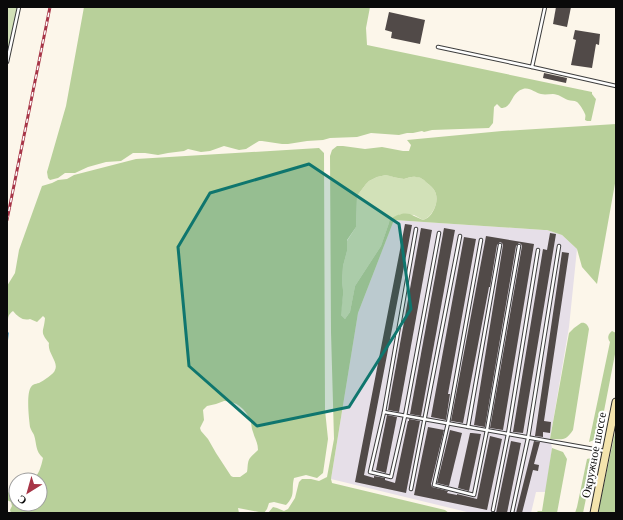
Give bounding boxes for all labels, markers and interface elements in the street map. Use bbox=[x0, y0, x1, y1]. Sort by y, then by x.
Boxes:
street label: Окружное шоссе bbox=[579, 411, 609, 499]
north arrow bbox=[8, 472, 48, 512]
text: С bbox=[15, 493, 29, 507]

